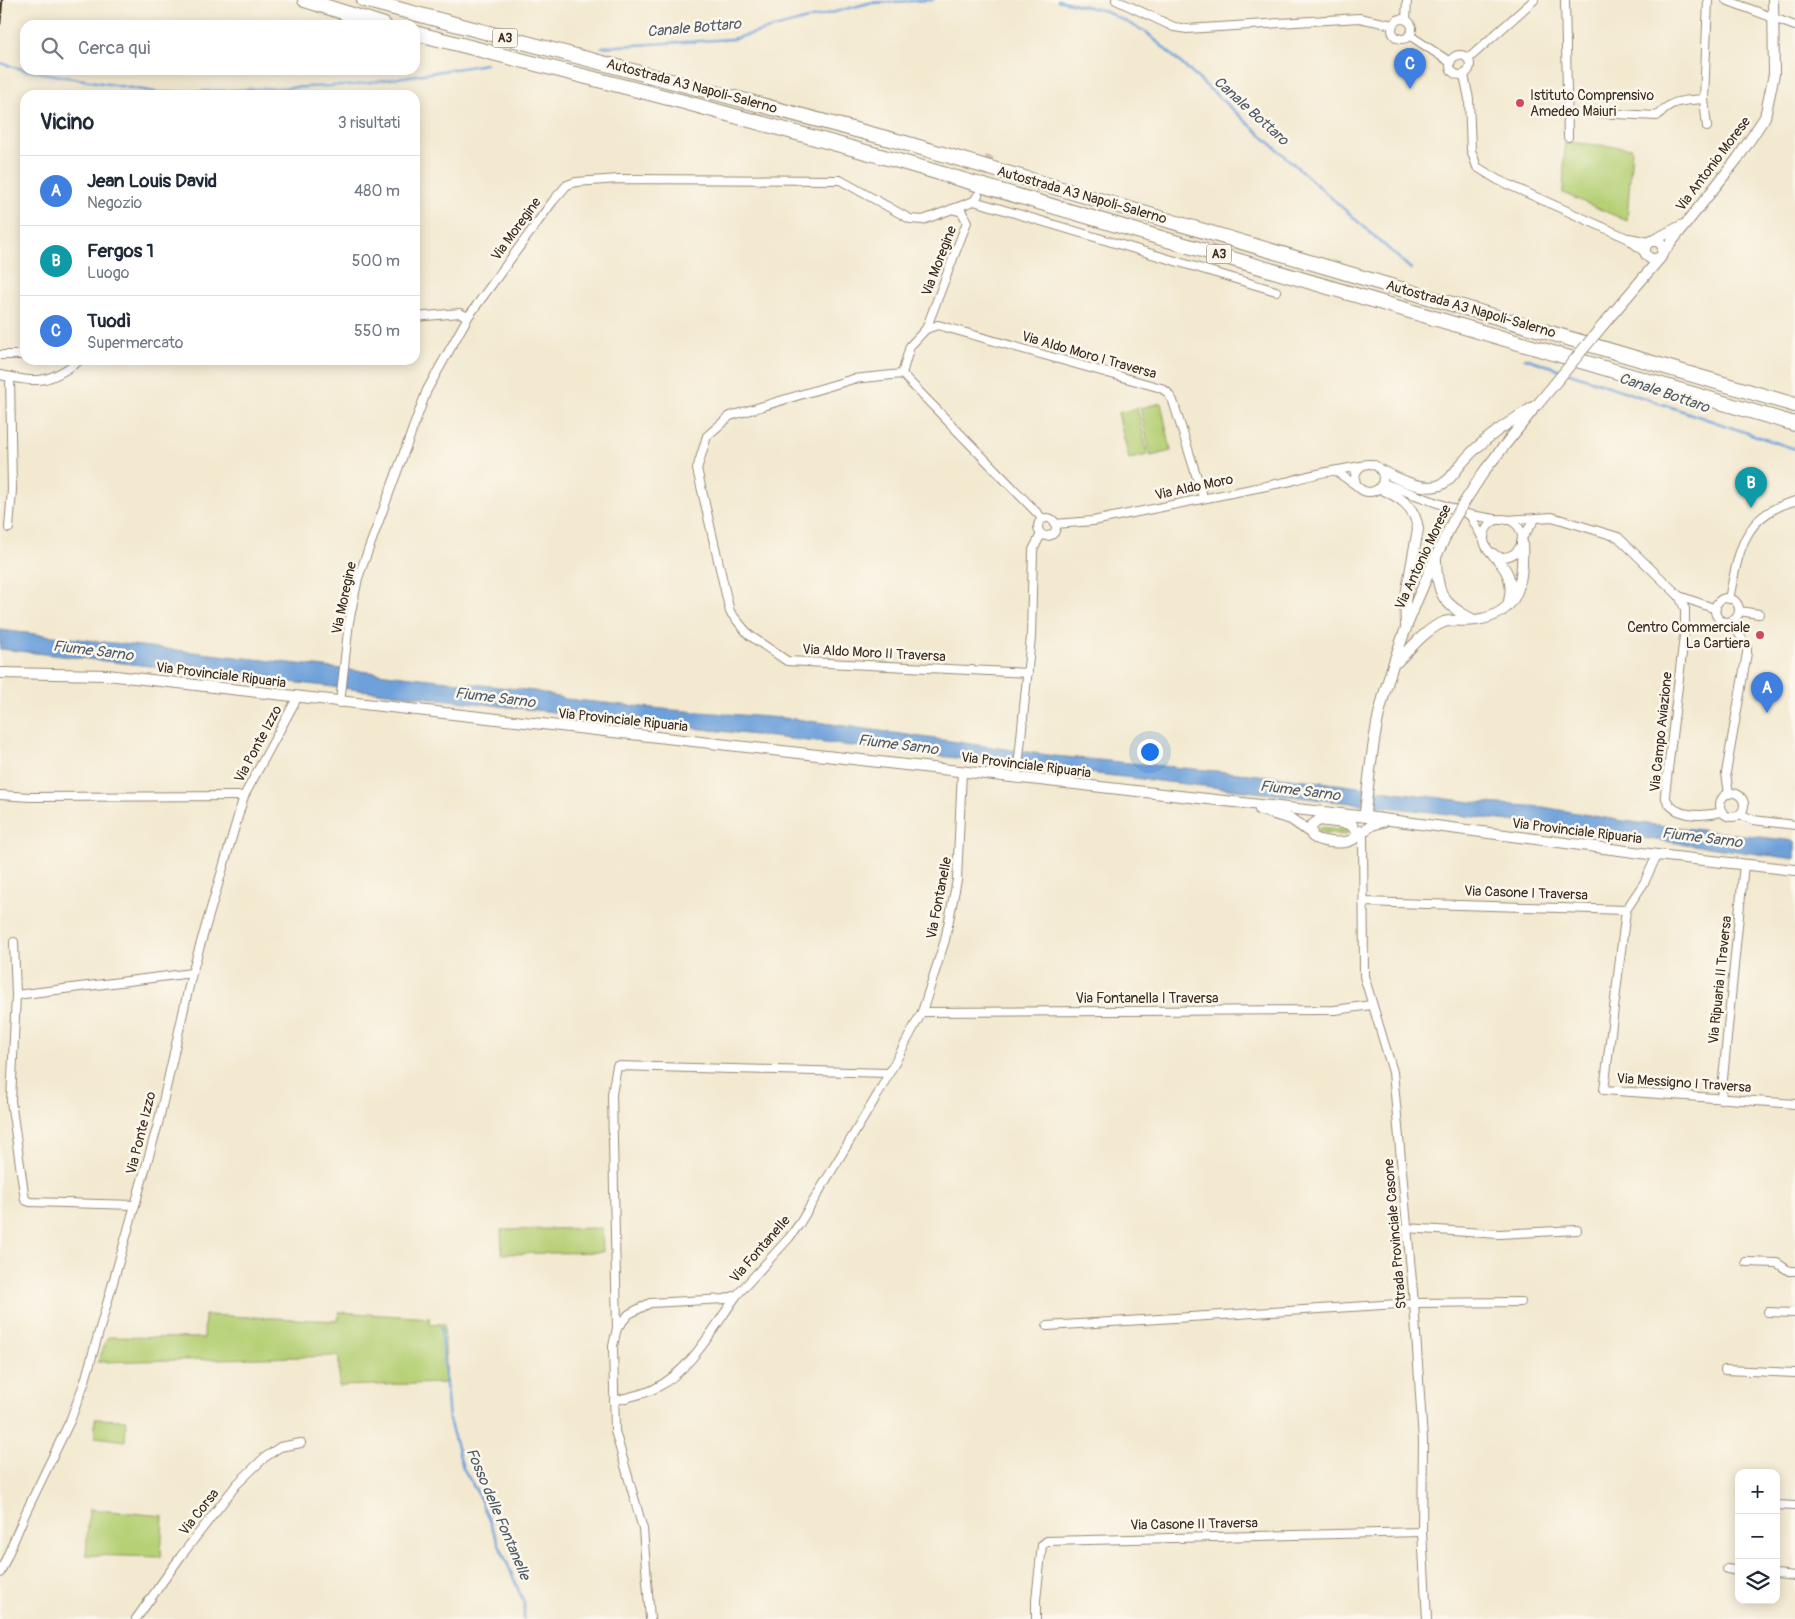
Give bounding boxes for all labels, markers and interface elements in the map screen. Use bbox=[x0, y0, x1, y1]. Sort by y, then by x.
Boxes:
water label: Canale Bottaro bbox=[646, 14, 743, 42]
search box bbox=[20, 20, 420, 75]
road number: A3 bbox=[492, 28, 518, 48]
icon: search bbox=[38, 34, 66, 62]
text: Cerca qui bbox=[78, 36, 150, 60]
pin: C bbox=[1394, 48, 1426, 89]
street label: Autostrada A3 Napoli-Salerno bbox=[605, 55, 780, 117]
water label: Canale Bottaro bbox=[1210, 72, 1293, 150]
place label: Istituto Comprensivo Amedeo Maiuri bbox=[1530, 87, 1654, 120]
marker: Istituto Comprensivo Amedeo Maiuri bbox=[1514, 97, 1526, 109]
text: Vicino bbox=[40, 109, 94, 136]
text: 3 risultati bbox=[338, 113, 400, 133]
street label: Via Antonio Morese bbox=[1672, 113, 1754, 215]
street label: Autostrada A3 Napoli-Salerno bbox=[995, 163, 1169, 228]
text: Jean Louis David bbox=[87, 169, 217, 193]
text: A bbox=[51, 181, 61, 201]
text: 480 m bbox=[354, 181, 400, 201]
text: Negozio bbox=[87, 193, 142, 213]
street label: Via Moregine bbox=[487, 194, 545, 264]
street label: Via Moregine bbox=[918, 223, 960, 299]
text: Fergos 1 bbox=[87, 239, 154, 263]
road number: A3 bbox=[1206, 244, 1232, 264]
text: B bbox=[51, 251, 61, 271]
text: 500 m bbox=[352, 251, 400, 271]
text: Luogo bbox=[87, 263, 129, 283]
street label: Autostrada A3 Napoli-Salerno bbox=[1384, 277, 1558, 342]
text: Tuodì bbox=[87, 309, 130, 333]
text: C bbox=[51, 321, 61, 341]
text: 550 m bbox=[354, 321, 400, 341]
street label: Via Aldo Moro I Traversa bbox=[1020, 328, 1158, 382]
text: Supermercato bbox=[87, 333, 183, 353]
water label: Canale Bottaro bbox=[1616, 369, 1713, 418]
pin: B bbox=[1735, 467, 1767, 508]
street label: Via Aldo Moro bbox=[1153, 470, 1235, 504]
street label: Via Antonio Morese bbox=[1391, 502, 1455, 612]
street label: Via Moregine bbox=[328, 560, 360, 636]
place label: Centro Commerciale La Cartiera bbox=[1627, 619, 1750, 652]
marker: Centro Commerciale La Cartiera bbox=[1754, 629, 1766, 641]
water label: Fiume Sarno bbox=[52, 637, 135, 665]
street label: Via Aldo Moro II Traversa bbox=[802, 641, 946, 665]
street label: Via Provinciale Ripuaria bbox=[155, 659, 287, 691]
street label: Via Campo Aviazione bbox=[1646, 671, 1676, 793]
pin: A bbox=[1751, 672, 1783, 713]
water label: Fiume Sarno bbox=[454, 684, 537, 712]
street label: Via Ponte Izzo bbox=[231, 702, 286, 785]
street label: Via Provinciale Ripuaria bbox=[557, 705, 689, 735]
water label: Fiume Sarno bbox=[857, 731, 940, 759]
your location bbox=[1137, 739, 1163, 765]
street label: Via Provinciale Ripuaria bbox=[960, 749, 1092, 781]
water label: Fiume Sarno bbox=[1259, 777, 1342, 805]
street label: Via Provinciale Ripuaria bbox=[1511, 815, 1643, 847]
water label: Fiume Sarno bbox=[1661, 824, 1744, 852]
street label: Via Fontanelle bbox=[923, 855, 955, 941]
street label: Via Casone I Traversa bbox=[1464, 882, 1588, 904]
street label: Via Ripuaria II Traversa bbox=[1705, 915, 1735, 1045]
street label: Via Fontanella I Traversa bbox=[1076, 990, 1218, 1007]
street label: Via Messigno I Traversa bbox=[1616, 1070, 1752, 1096]
street label: Via Ponte Izzo bbox=[122, 1089, 160, 1176]
street label: Strada Provinciale Casone bbox=[1380, 1158, 1410, 1310]
street label: Via Fontanelle bbox=[726, 1212, 794, 1286]
water label: Fosso delle Fontanelle bbox=[462, 1445, 535, 1584]
map controls bbox=[1735, 1469, 1780, 1604]
button: + bbox=[1735, 1469, 1780, 1514]
street label: Via Corsa bbox=[176, 1485, 222, 1539]
street label: Via Casone II Traversa bbox=[1130, 1514, 1258, 1534]
button: − bbox=[1735, 1514, 1780, 1559]
button: layers bbox=[1735, 1559, 1780, 1604]

